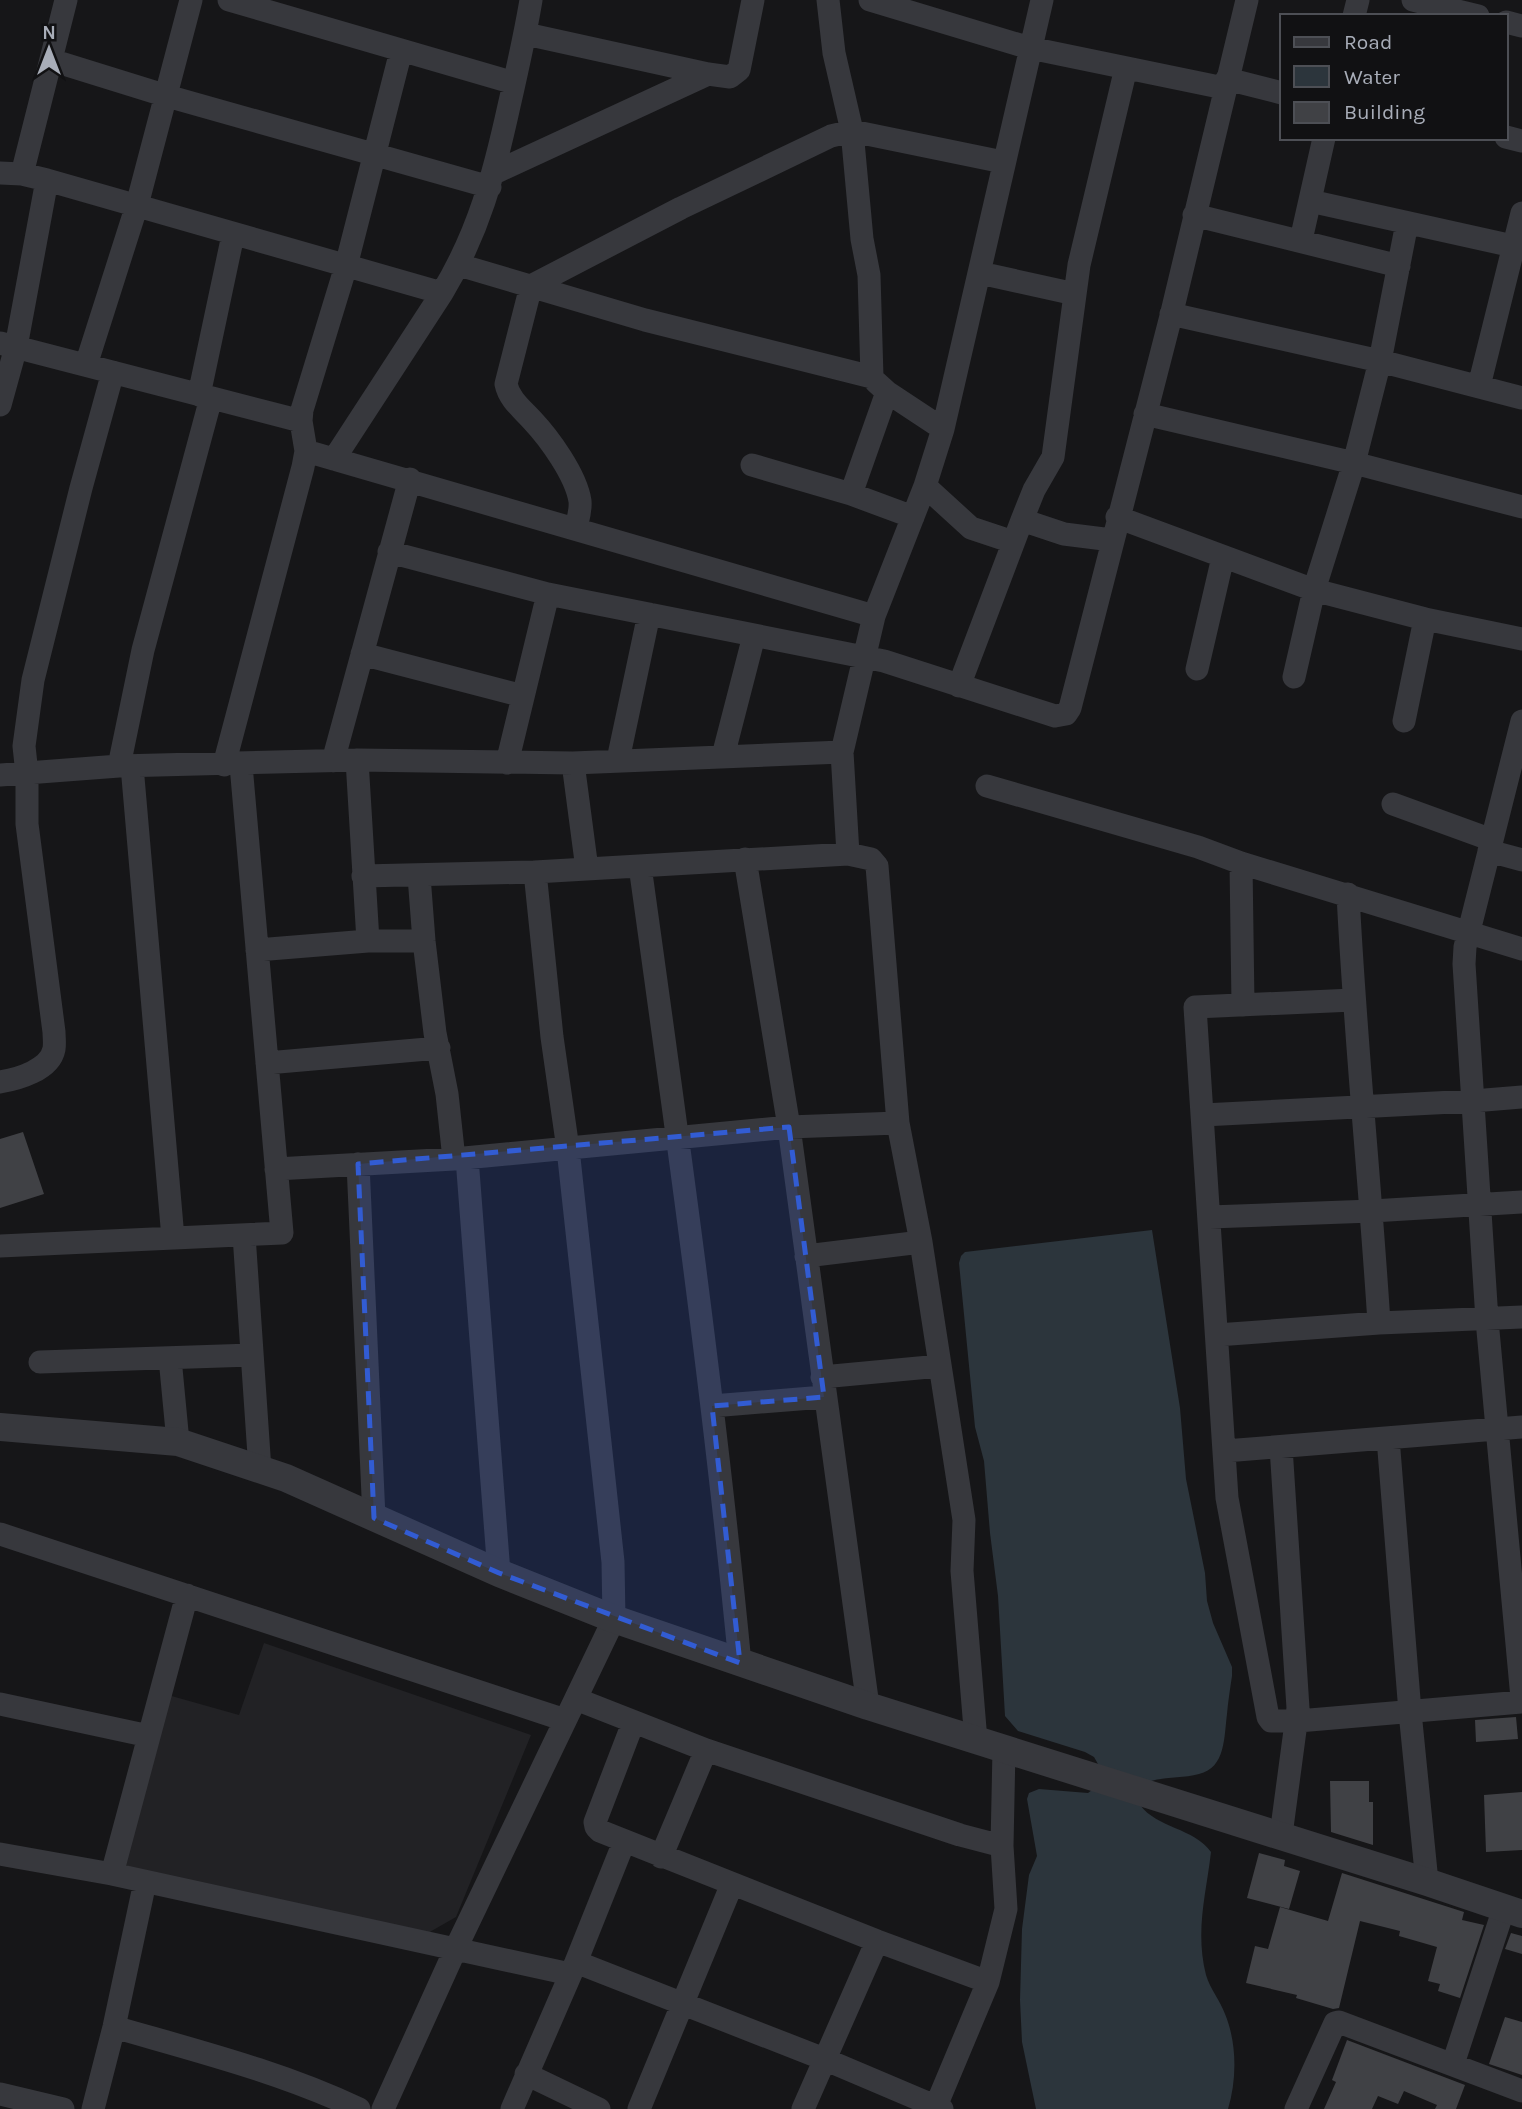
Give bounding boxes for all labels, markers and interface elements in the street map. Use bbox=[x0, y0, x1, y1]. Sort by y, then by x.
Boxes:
north arrow bbox=[14, 14, 84, 84]
legend bbox=[1280, 14, 1508, 140]
text: N bbox=[42, 22, 56, 44]
text: Road bbox=[1344, 30, 1392, 54]
text: Water bbox=[1344, 65, 1400, 89]
text: Building bbox=[1344, 100, 1425, 124]

